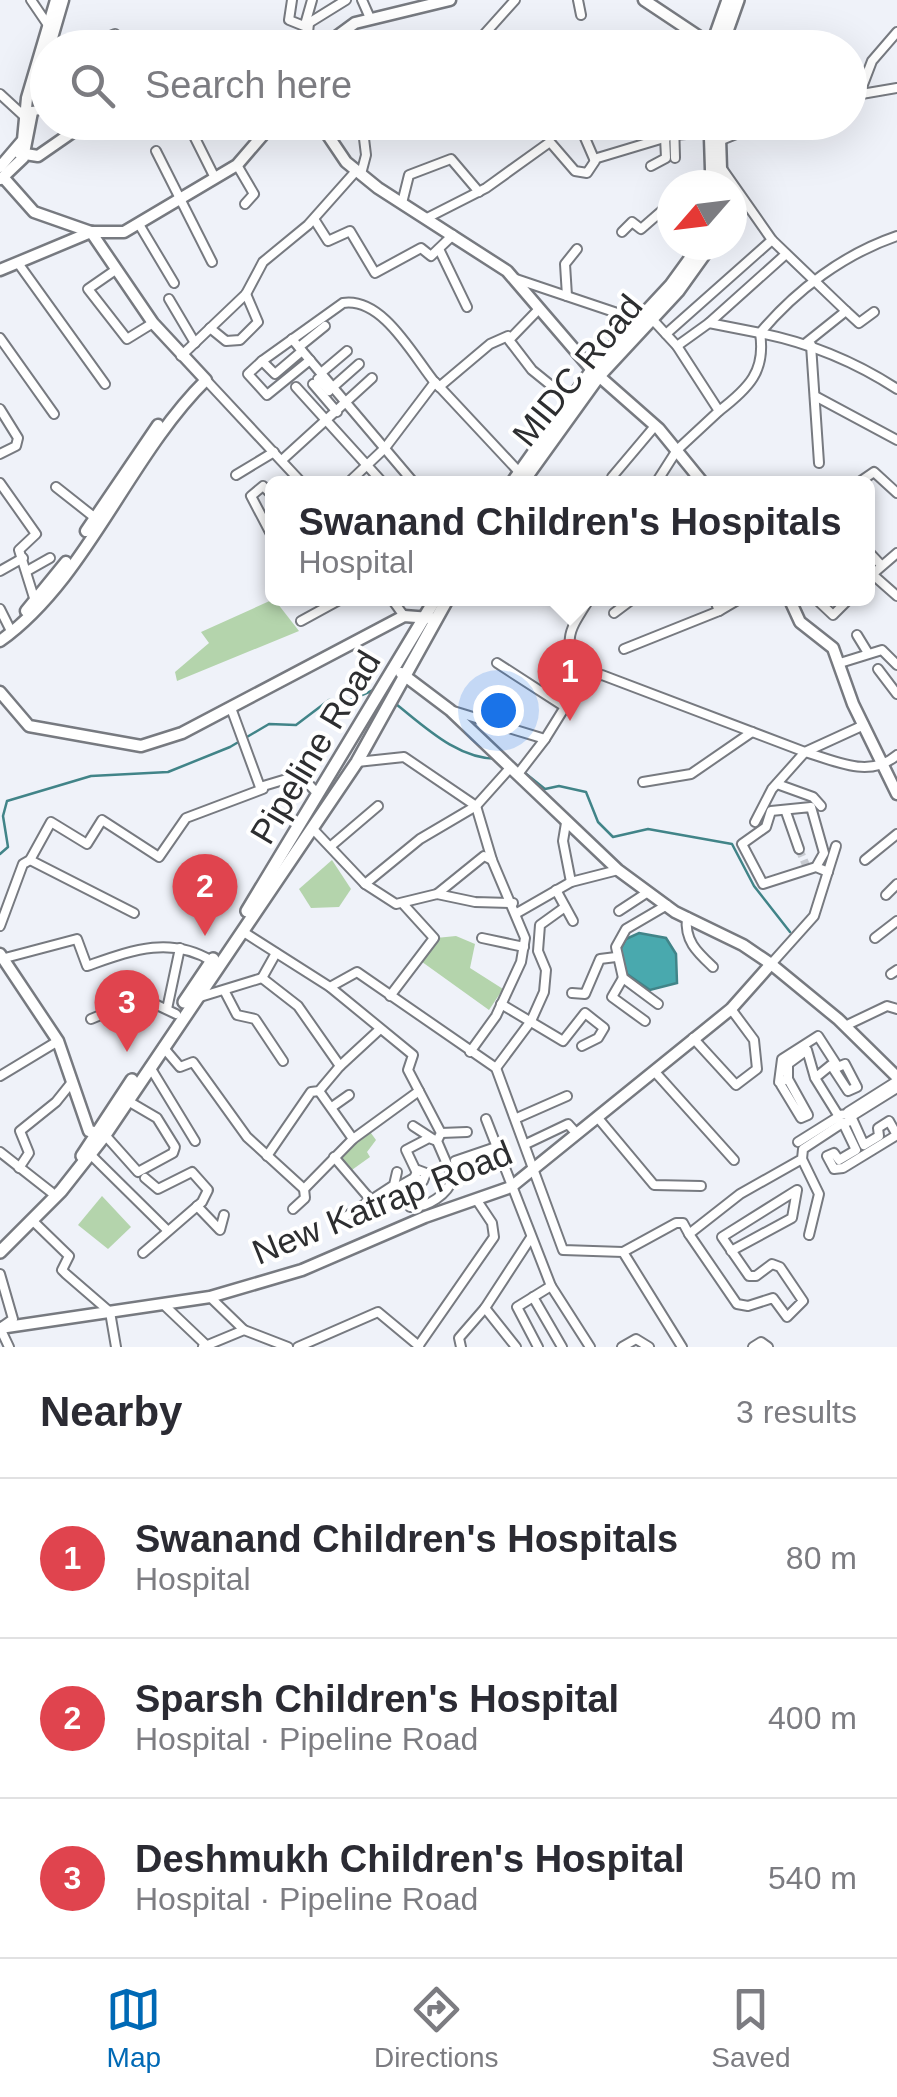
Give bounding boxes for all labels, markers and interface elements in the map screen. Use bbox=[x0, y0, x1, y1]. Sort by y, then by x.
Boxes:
search box bbox=[30, 30, 867, 140]
icon: search bbox=[65, 58, 120, 113]
text: Search here bbox=[145, 64, 352, 106]
north arrow bbox=[657, 170, 747, 260]
street label: MIDC Road bbox=[504, 287, 650, 453]
popup bbox=[265, 476, 875, 606]
text: Swanand Children's Hospitals bbox=[298, 501, 842, 543]
text: Hospital bbox=[298, 544, 414, 580]
pin: 1 bbox=[538, 638, 602, 721]
street label: Pipeline Road bbox=[242, 644, 388, 850]
your location bbox=[473, 685, 524, 736]
pin: 2 bbox=[172, 854, 238, 936]
pin: 3 bbox=[94, 970, 160, 1052]
street label: New Katrap Road bbox=[247, 1132, 517, 1272]
text: Nearby bbox=[40, 1388, 182, 1435]
text: 3 results bbox=[736, 1394, 857, 1430]
text: Swanand Children's Hospitals bbox=[135, 1518, 678, 1560]
text: 1 bbox=[64, 1540, 81, 1576]
text: 80 m bbox=[786, 1540, 857, 1576]
text: Hospital bbox=[135, 1561, 251, 1597]
text: Sparsh Children's Hospital bbox=[135, 1678, 619, 1720]
text: 2 bbox=[64, 1700, 81, 1736]
text: 400 m bbox=[768, 1700, 857, 1736]
text: Hospital · Pipeline Road bbox=[135, 1721, 478, 1757]
text: Deshmukh Children's Hospital bbox=[135, 1838, 685, 1880]
text: 3 bbox=[64, 1860, 81, 1896]
text: 540 m bbox=[768, 1860, 857, 1896]
text: Hospital · Pipeline Road bbox=[135, 1881, 478, 1917]
tab: Map bbox=[106, 1982, 161, 2074]
tab: Directions bbox=[374, 1982, 499, 2074]
tab: Saved bbox=[711, 1982, 791, 2074]

